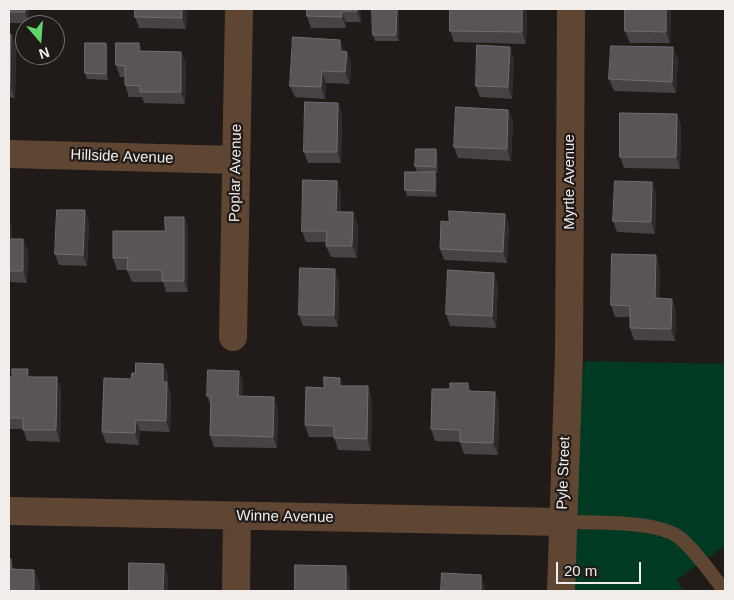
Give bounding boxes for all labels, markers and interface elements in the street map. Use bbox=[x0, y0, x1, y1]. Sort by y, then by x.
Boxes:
north arrow bbox=[15, 15, 65, 65]
text: N bbox=[37, 44, 52, 62]
street label: Poplar Avenue bbox=[226, 124, 246, 222]
street label: Myrtle Avenue bbox=[561, 134, 579, 230]
street label: Hillside Avenue bbox=[70, 146, 174, 168]
street label: Pyle Street bbox=[554, 436, 574, 510]
street label: Winne Avenue bbox=[236, 507, 334, 527]
scale bar bbox=[559, 552, 644, 584]
text: 20 m bbox=[564, 562, 597, 579]

